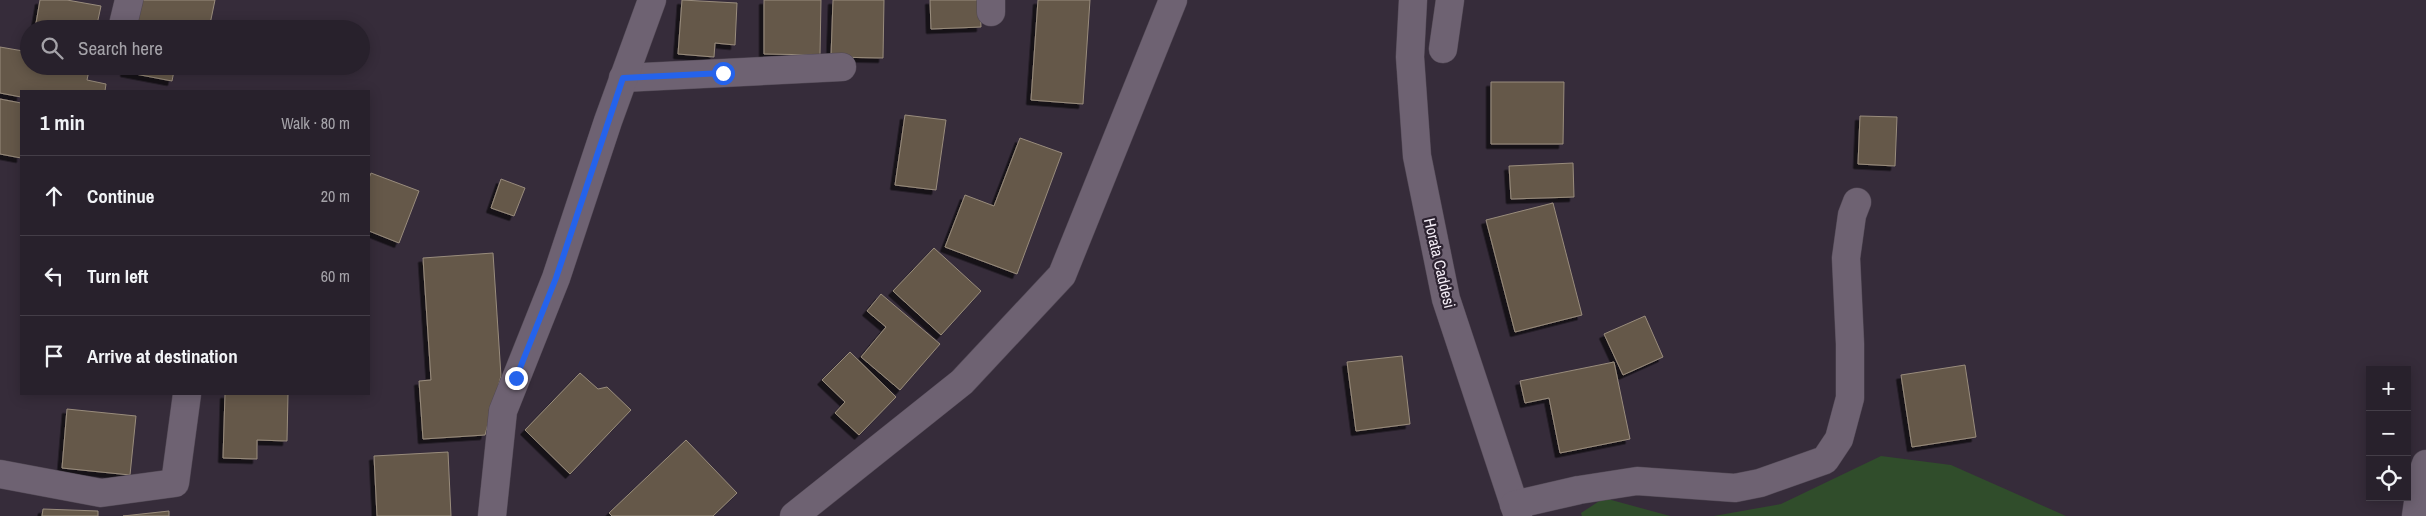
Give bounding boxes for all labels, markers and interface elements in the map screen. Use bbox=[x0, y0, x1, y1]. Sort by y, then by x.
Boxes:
search box bbox=[20, 20, 370, 75]
icon: search bbox=[38, 34, 66, 62]
text: Search here bbox=[78, 35, 163, 61]
route start bbox=[712, 62, 735, 85]
text: 1 min bbox=[40, 108, 85, 137]
text: Walk · 80 m bbox=[281, 112, 350, 134]
icon: ahead bbox=[40, 182, 68, 210]
text: Continue bbox=[87, 183, 155, 209]
text: 20 m bbox=[321, 185, 350, 207]
street label: Horata Caddesi bbox=[1419, 216, 1461, 310]
icon: left bbox=[40, 262, 68, 290]
text: Turn left bbox=[87, 263, 148, 289]
text: 60 m bbox=[321, 265, 350, 287]
icon: arrive bbox=[40, 342, 68, 370]
text: Arrive at destination bbox=[87, 343, 238, 369]
map controls bbox=[2366, 366, 2411, 501]
button: + bbox=[2366, 366, 2411, 411]
route end bbox=[505, 367, 528, 390]
button: − bbox=[2366, 411, 2411, 456]
button: locate bbox=[2366, 456, 2411, 501]

